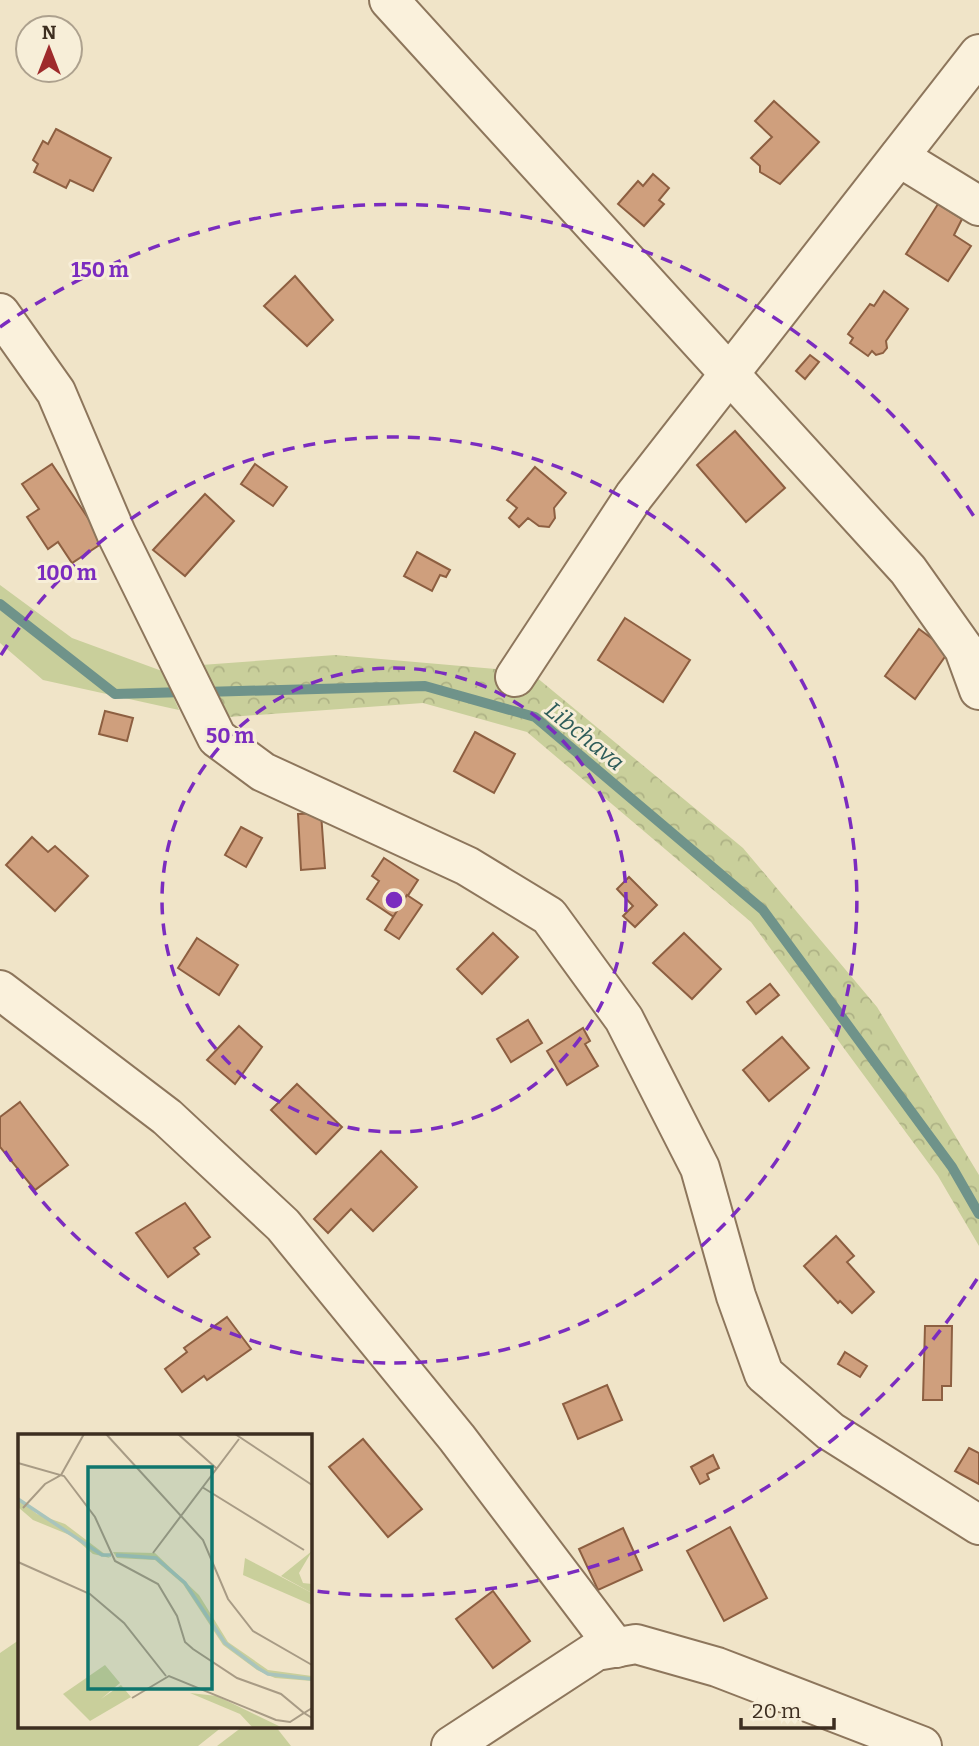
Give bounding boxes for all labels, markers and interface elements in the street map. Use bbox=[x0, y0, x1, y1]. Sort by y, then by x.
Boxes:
north arrow bbox=[14, 14, 84, 84]
text: N bbox=[42, 21, 57, 44]
text: 150 m bbox=[71, 257, 129, 283]
text: 100 m bbox=[37, 560, 97, 586]
water label: Libchava bbox=[540, 696, 630, 776]
text: 50 m bbox=[206, 723, 254, 749]
centre of rings bbox=[382, 888, 406, 912]
inset map bbox=[18, 1434, 312, 1728]
scale bar bbox=[741, 1686, 834, 1730]
text: 20 m bbox=[752, 1698, 801, 1724]

